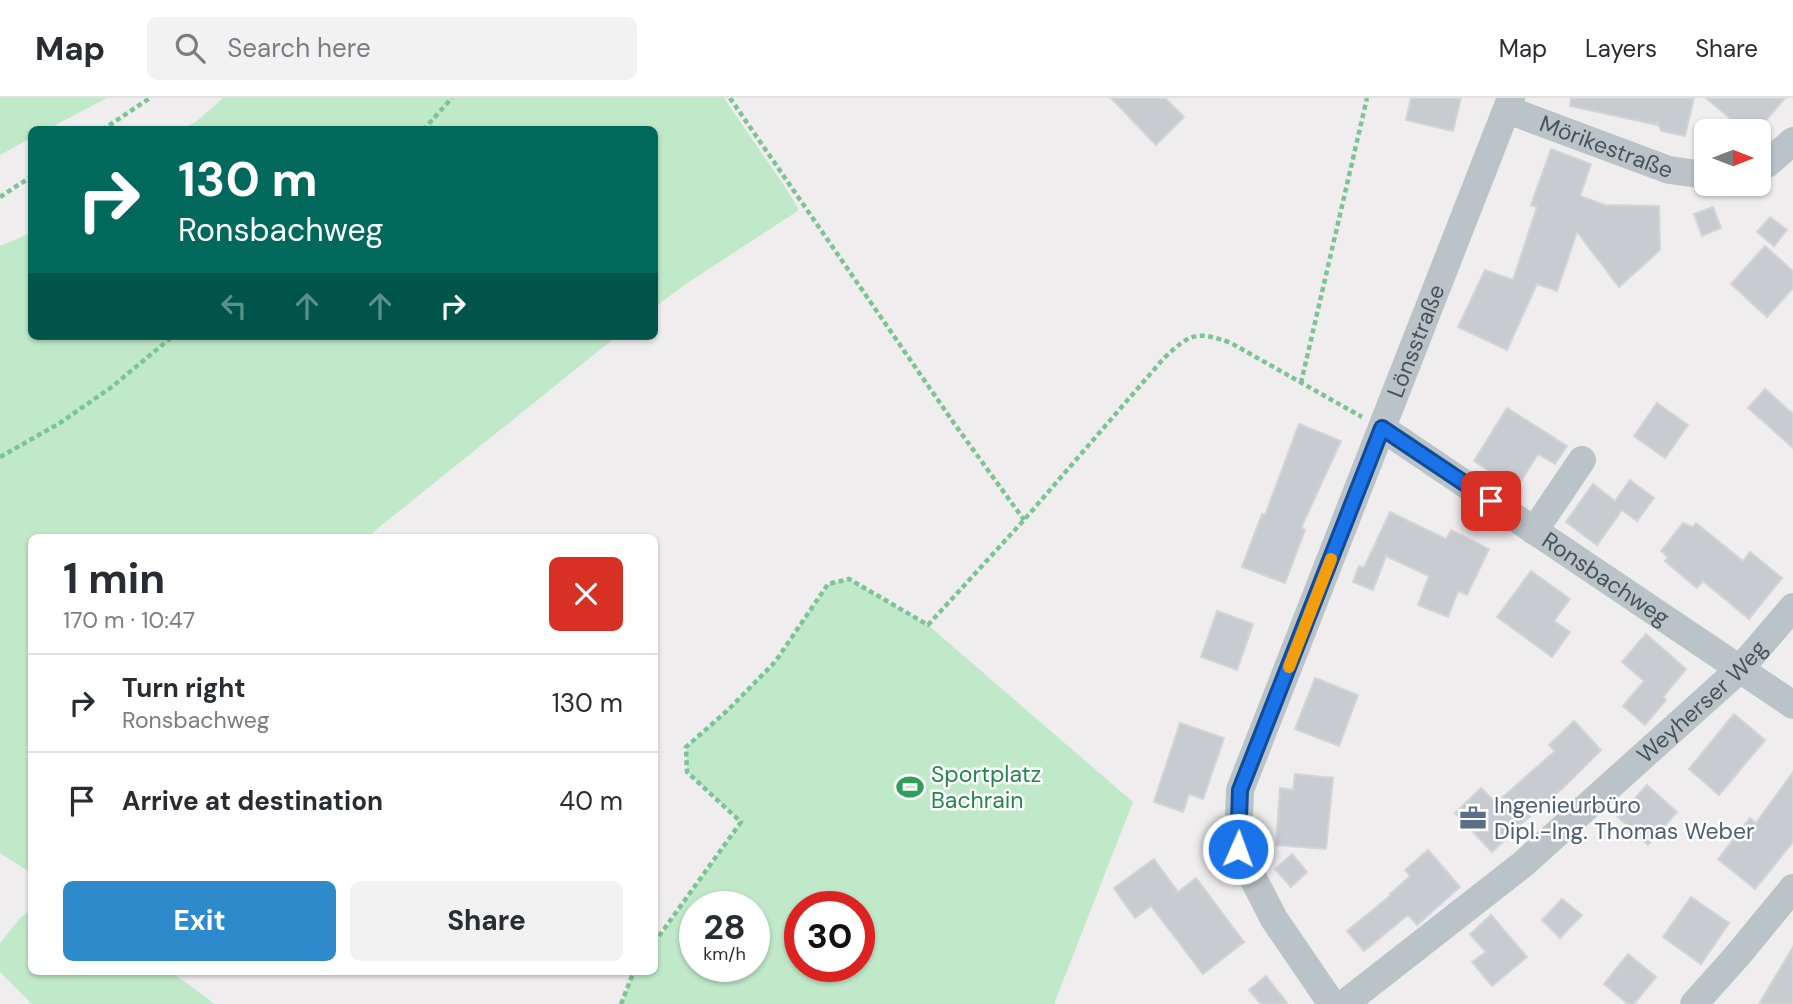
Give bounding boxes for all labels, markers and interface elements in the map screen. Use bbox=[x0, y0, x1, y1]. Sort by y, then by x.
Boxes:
search box bbox=[147, 17, 637, 80]
text: Map bbox=[35, 27, 105, 70]
icon: search bbox=[171, 29, 209, 67]
text: Search here bbox=[227, 31, 371, 65]
text: Map bbox=[1499, 33, 1547, 64]
text: Layers bbox=[1585, 33, 1657, 64]
text: Share bbox=[1695, 33, 1758, 64]
street label: Mörikestraße bbox=[1536, 108, 1677, 185]
north arrow bbox=[1694, 119, 1771, 196]
map controls bbox=[1694, 119, 1771, 196]
text: 130 m bbox=[178, 147, 318, 211]
icon: right bbox=[63, 154, 154, 245]
text: Ronsbachweg bbox=[178, 209, 383, 251]
street label: Lönsstraße bbox=[1380, 280, 1452, 402]
icon: left bbox=[215, 287, 253, 325]
icon: ahead bbox=[288, 287, 326, 325]
icon: ahead bbox=[361, 287, 399, 325]
icon: right bbox=[434, 287, 472, 325]
pin bbox=[1461, 471, 1521, 531]
icon: arrive bbox=[1472, 482, 1510, 520]
street label: Ronsbachweg bbox=[1536, 525, 1676, 633]
text: 1 min bbox=[63, 551, 165, 606]
button: close bbox=[549, 557, 623, 631]
text: 170 m · 10:47 bbox=[63, 605, 195, 635]
street label: Weyherser Weg bbox=[1630, 633, 1773, 770]
text: Turn right bbox=[122, 671, 246, 705]
icon: right bbox=[63, 684, 101, 722]
text: 130 m bbox=[552, 686, 623, 720]
text: Ronsbachweg bbox=[122, 705, 270, 735]
place label: Sportplatz Bachrain bbox=[931, 759, 1041, 815]
sports icon: Sportplatz Bachrain bbox=[895, 772, 925, 802]
icon: arrive bbox=[63, 782, 101, 820]
text: Arrive at destination bbox=[122, 784, 383, 818]
text: 40 m bbox=[559, 784, 623, 818]
place label: Ingenieurbüro Dipl.-Ing. Thomas Weber bbox=[1494, 790, 1755, 846]
office icon: Ingenieurbüro Dipl.-Ing. Thomas Weber bbox=[1458, 803, 1488, 833]
position arrow bbox=[1201, 812, 1275, 886]
button: Exit bbox=[63, 881, 336, 961]
button: Share bbox=[350, 881, 623, 961]
speed limit sign: 30 bbox=[784, 891, 875, 982]
text: 28 bbox=[703, 904, 746, 950]
text: km/h bbox=[703, 942, 746, 966]

